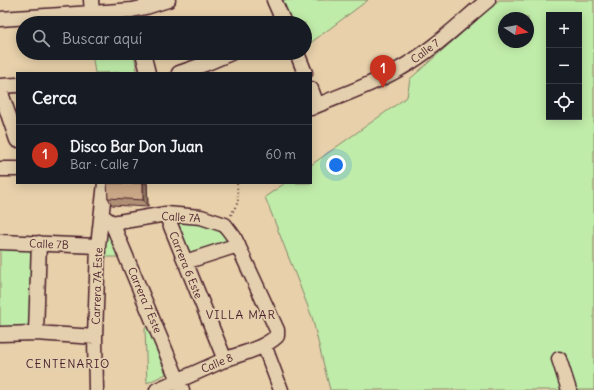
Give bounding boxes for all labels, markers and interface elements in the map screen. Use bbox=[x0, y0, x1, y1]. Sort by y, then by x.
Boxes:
north arrow bbox=[498, 12, 534, 48]
map controls bbox=[546, 12, 582, 120]
button: + bbox=[546, 12, 582, 48]
search box bbox=[16, 16, 312, 60]
icon: search bbox=[30, 27, 52, 49]
text: Buscar aquí bbox=[62, 29, 142, 48]
street label: Calle 7 bbox=[408, 35, 443, 66]
button: − bbox=[546, 48, 582, 84]
pin: 1 bbox=[370, 55, 396, 88]
button: locate bbox=[546, 84, 582, 120]
text: Cerca bbox=[32, 87, 77, 109]
text: Disco Bar Don Juan bbox=[70, 137, 203, 156]
text: 1 bbox=[42, 146, 48, 163]
text: 60 m bbox=[265, 146, 296, 163]
your location bbox=[326, 155, 346, 175]
text: Bar · Calle 7 bbox=[70, 156, 138, 173]
street label: Calle 7A bbox=[161, 209, 201, 225]
street label: Carrera 6 Este bbox=[166, 229, 206, 301]
street label: Calle 7B bbox=[29, 236, 69, 252]
street label: Carrera 7A Este bbox=[89, 247, 105, 325]
street label: Carrera 7 Este bbox=[125, 265, 165, 335]
district label: VILLA MAR bbox=[206, 307, 276, 322]
street label: Calle 8 bbox=[199, 350, 235, 376]
district label: CENTENARIO bbox=[26, 356, 110, 371]

